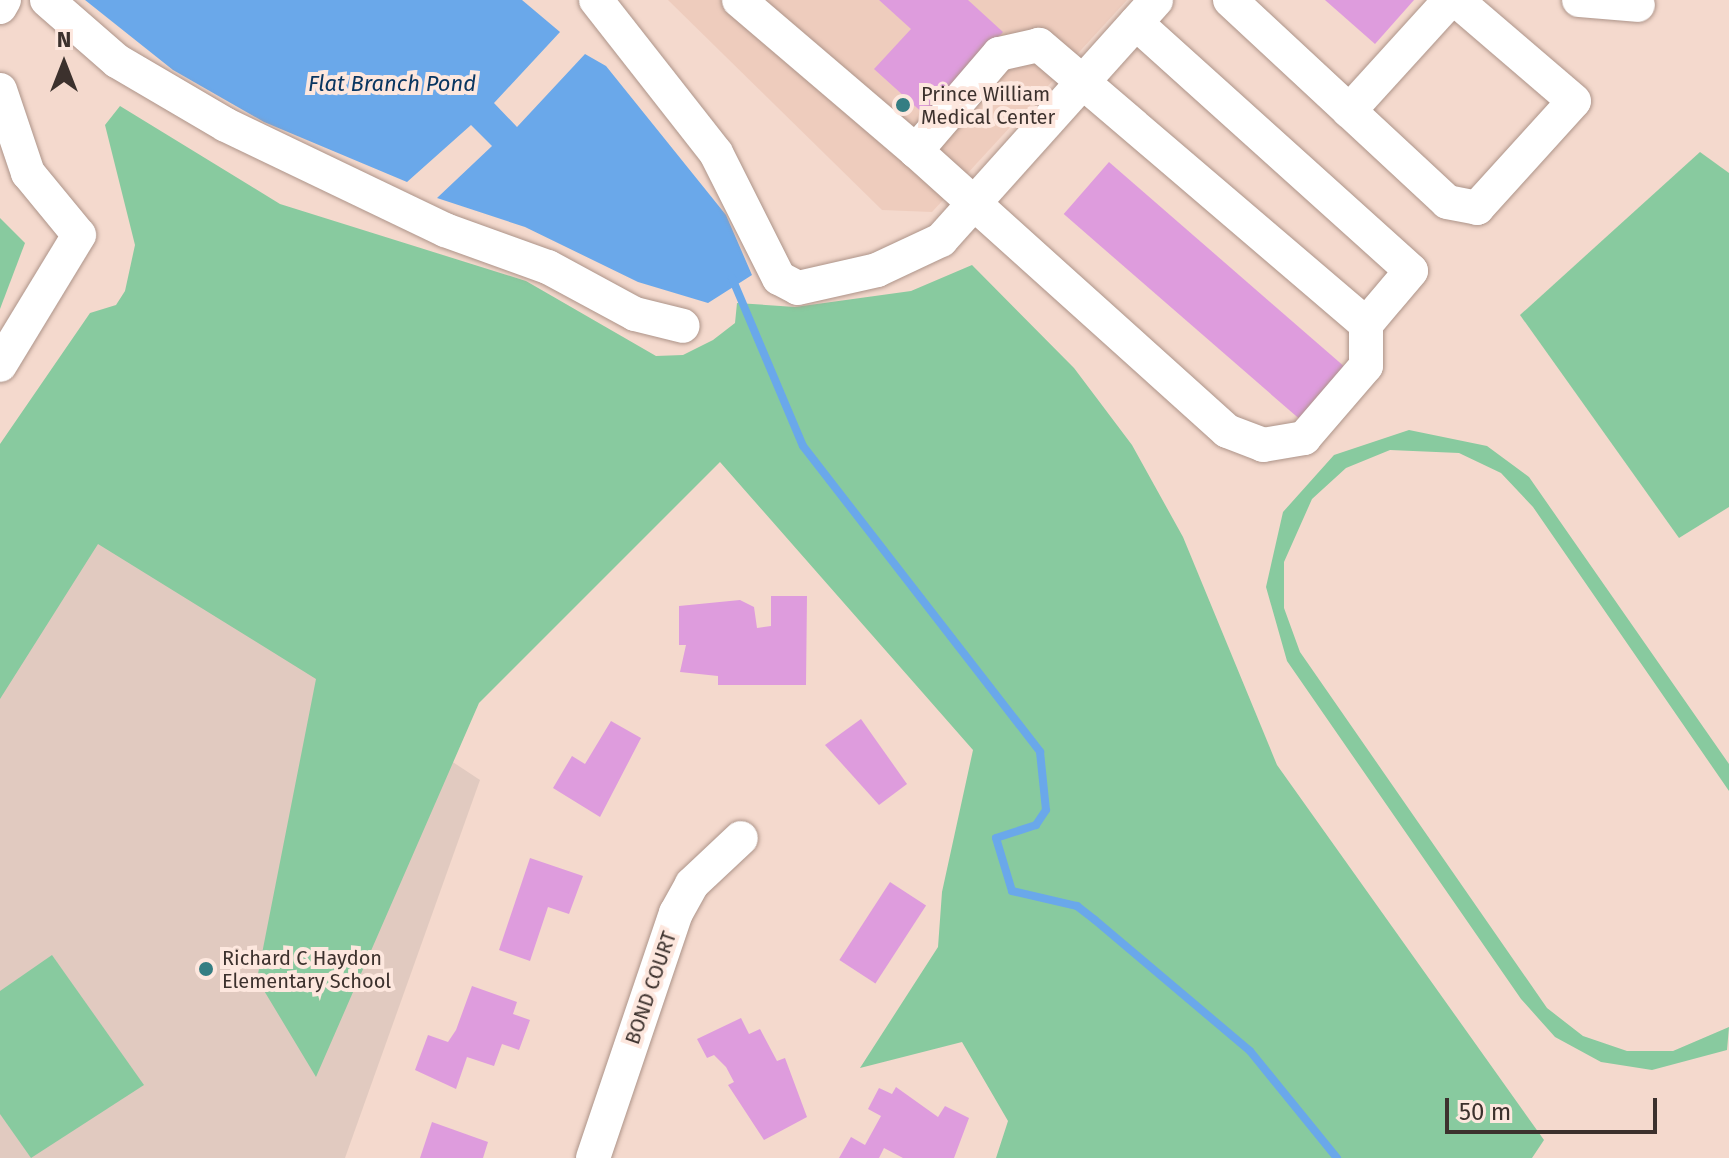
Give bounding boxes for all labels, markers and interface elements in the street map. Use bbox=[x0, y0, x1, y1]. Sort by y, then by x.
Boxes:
north arrow bbox=[24, 24, 104, 104]
text: N bbox=[57, 26, 71, 53]
water label: Flat Branch Pond bbox=[308, 71, 476, 97]
place label: Prince William Medical Center bbox=[921, 82, 1055, 129]
marker: Prince William Medical Center bbox=[892, 94, 914, 116]
street label: BOND COURT bbox=[620, 928, 682, 1048]
place label: Richard C Haydon Elementary School bbox=[222, 946, 391, 993]
marker: Richard C Haydon Elementary School bbox=[197, 960, 215, 978]
scale bar bbox=[1449, 1082, 1661, 1132]
text: 50 m bbox=[1459, 1098, 1511, 1126]

